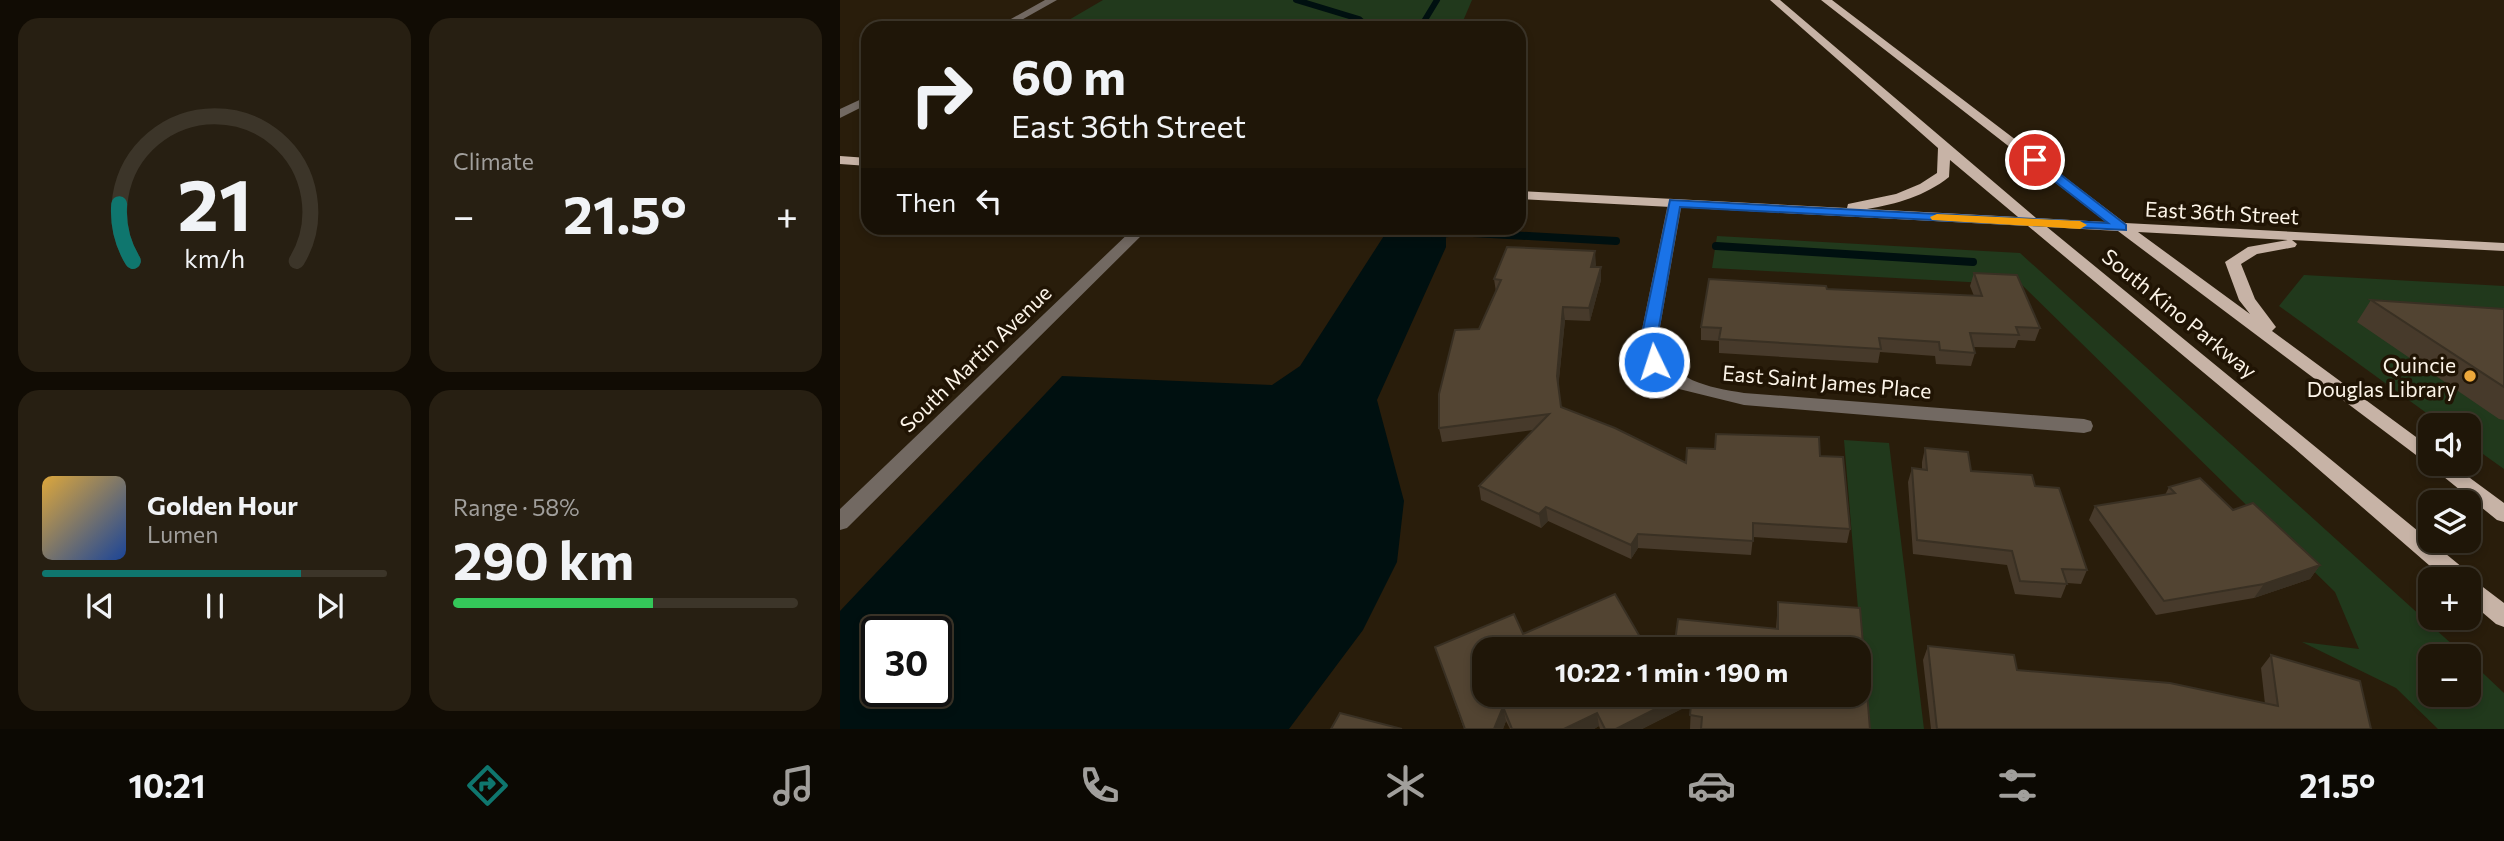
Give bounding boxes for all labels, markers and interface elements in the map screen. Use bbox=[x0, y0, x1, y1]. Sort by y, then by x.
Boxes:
text: 60 m bbox=[1011, 45, 1126, 105]
icon: right bbox=[896, 49, 987, 140]
text: East 36th Street bbox=[1011, 105, 1246, 145]
pin bbox=[2005, 130, 2065, 190]
icon: arrive bbox=[2016, 141, 2054, 179]
text: Climate bbox=[453, 147, 534, 175]
text: 21 bbox=[177, 157, 252, 246]
text: 21.5° bbox=[563, 181, 687, 245]
icon: left bbox=[970, 182, 1008, 220]
text: Then bbox=[896, 186, 956, 217]
text: − bbox=[453, 191, 475, 238]
text: + bbox=[776, 191, 798, 238]
street label: East 36th Street bbox=[2144, 195, 2300, 229]
text: km/h bbox=[184, 243, 245, 273]
street label: South Kino Parkway bbox=[2098, 243, 2262, 383]
street label: South Martin Avenue bbox=[894, 279, 1056, 437]
position arrow bbox=[1617, 325, 1691, 399]
place label: Quincie Douglas Library bbox=[2307, 352, 2456, 401]
street label: East Saint James Place bbox=[1721, 359, 1933, 403]
marker: Quincie Douglas Library bbox=[2462, 368, 2478, 384]
map controls bbox=[2418, 413, 2481, 707]
button: sound bbox=[2418, 413, 2481, 476]
text: Golden Hour bbox=[147, 489, 298, 520]
button: layers bbox=[2418, 490, 2481, 553]
text: Range · 58% bbox=[453, 493, 580, 521]
text: Lumen bbox=[147, 520, 218, 548]
text: 290 km bbox=[453, 527, 634, 591]
button: + bbox=[2418, 567, 2481, 630]
icon: previous bbox=[81, 587, 119, 625]
icon: pause bbox=[196, 587, 234, 625]
icon: next bbox=[311, 587, 349, 625]
speed limit sign: 30 bbox=[861, 616, 952, 707]
button: − bbox=[2418, 644, 2481, 707]
text: 10:22 · 1 min · 190 m bbox=[1555, 656, 1788, 687]
icon: directions bbox=[463, 761, 512, 810]
icon: music bbox=[769, 761, 818, 810]
icon: phone bbox=[1075, 761, 1124, 810]
icon: climate bbox=[1381, 761, 1430, 810]
icon: car bbox=[1687, 761, 1736, 810]
icon: filters bbox=[1993, 761, 2042, 810]
text: 10:21 bbox=[129, 765, 205, 805]
text: 21.5° bbox=[2299, 765, 2375, 805]

